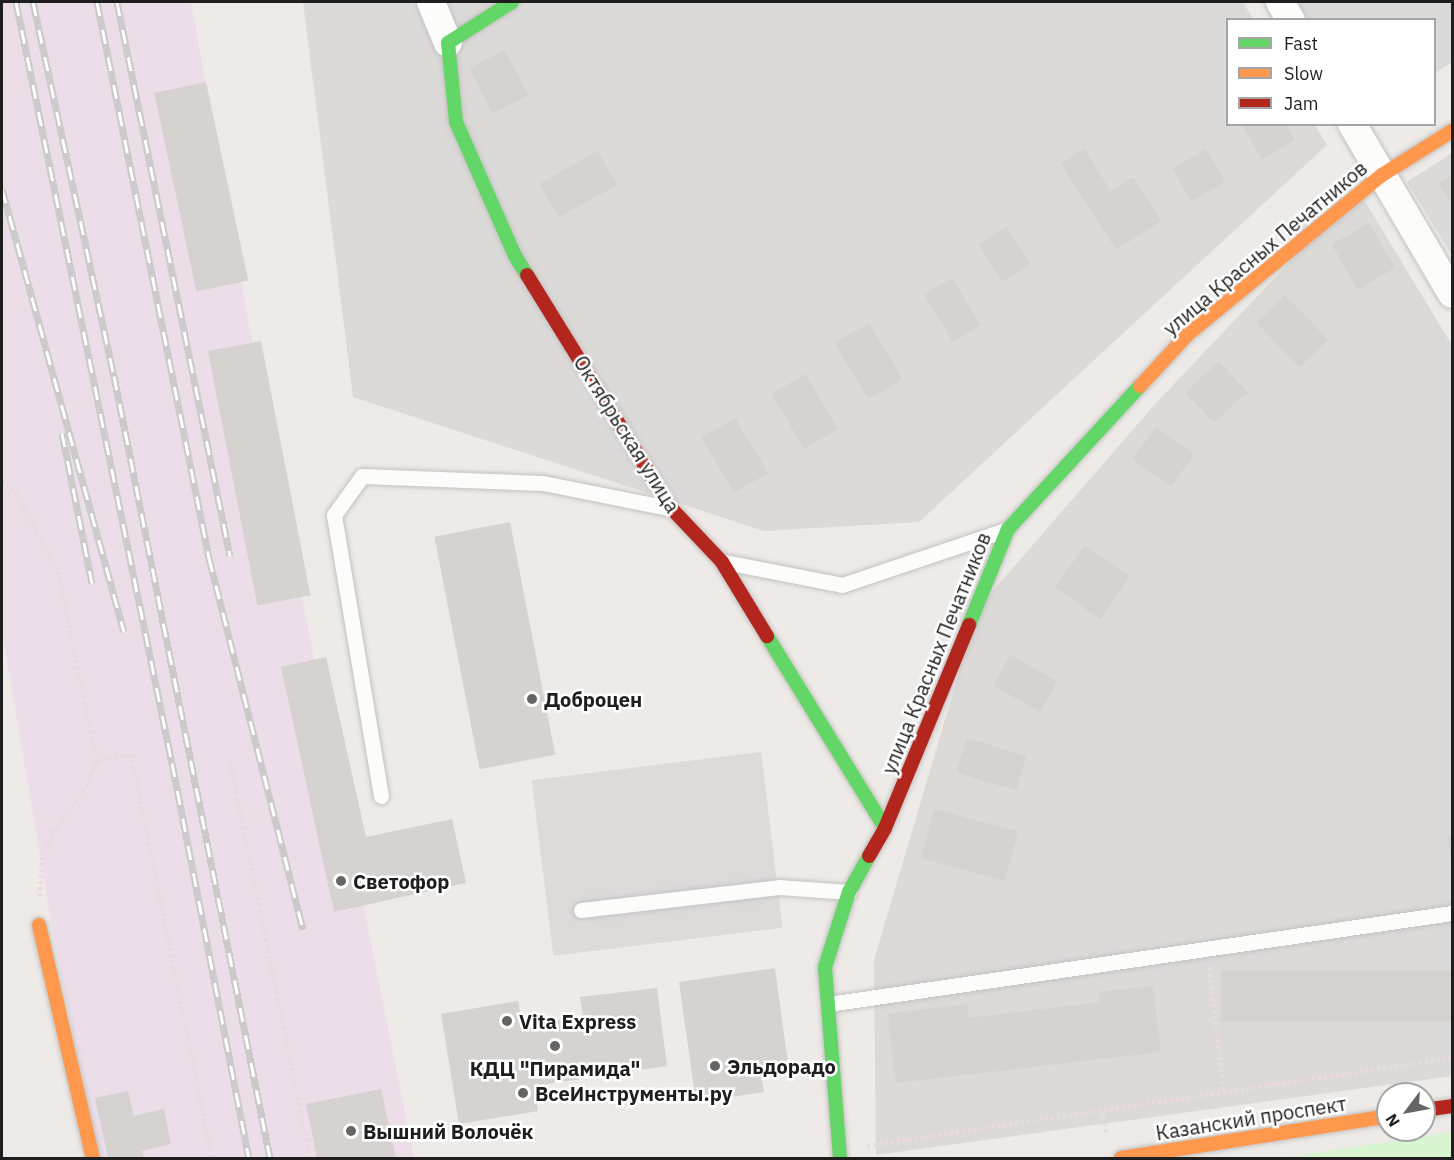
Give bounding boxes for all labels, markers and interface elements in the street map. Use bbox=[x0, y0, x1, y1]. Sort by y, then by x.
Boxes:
legend bbox=[1226, 18, 1436, 126]
text: Fast bbox=[1284, 32, 1318, 55]
text: Slow bbox=[1284, 62, 1323, 85]
text: Jam bbox=[1284, 92, 1319, 115]
street label: улица Красных Печатников bbox=[1158, 156, 1372, 340]
street label: Октябрьская улица bbox=[569, 351, 685, 517]
street label: улица Красных Печатников bbox=[876, 529, 996, 777]
place label: Доброцен bbox=[544, 687, 642, 711]
marker: Доброцен bbox=[525, 692, 539, 706]
place label: Светофор bbox=[353, 869, 449, 893]
marker: Светофор bbox=[334, 874, 348, 888]
place label: Vita Express bbox=[519, 1009, 636, 1033]
marker: Vita Express bbox=[500, 1014, 514, 1028]
marker: КДЦ "Пирамида" bbox=[548, 1039, 562, 1053]
place label: Эльдорадо bbox=[727, 1054, 836, 1078]
place label: КДЦ "Пирамида" bbox=[470, 1056, 640, 1080]
marker: Эльдорадо bbox=[708, 1059, 722, 1073]
place label: ВсеИнструменты.ру bbox=[535, 1081, 732, 1105]
north arrow bbox=[1376, 1082, 1436, 1142]
marker: ВсеИнструменты.ру bbox=[516, 1086, 530, 1100]
street label: Казанский проспект bbox=[1154, 1091, 1348, 1145]
text: N bbox=[1381, 1110, 1404, 1131]
place label: Вышний Волочёк bbox=[363, 1119, 533, 1143]
marker: Вышний Волочёк bbox=[344, 1124, 358, 1138]

